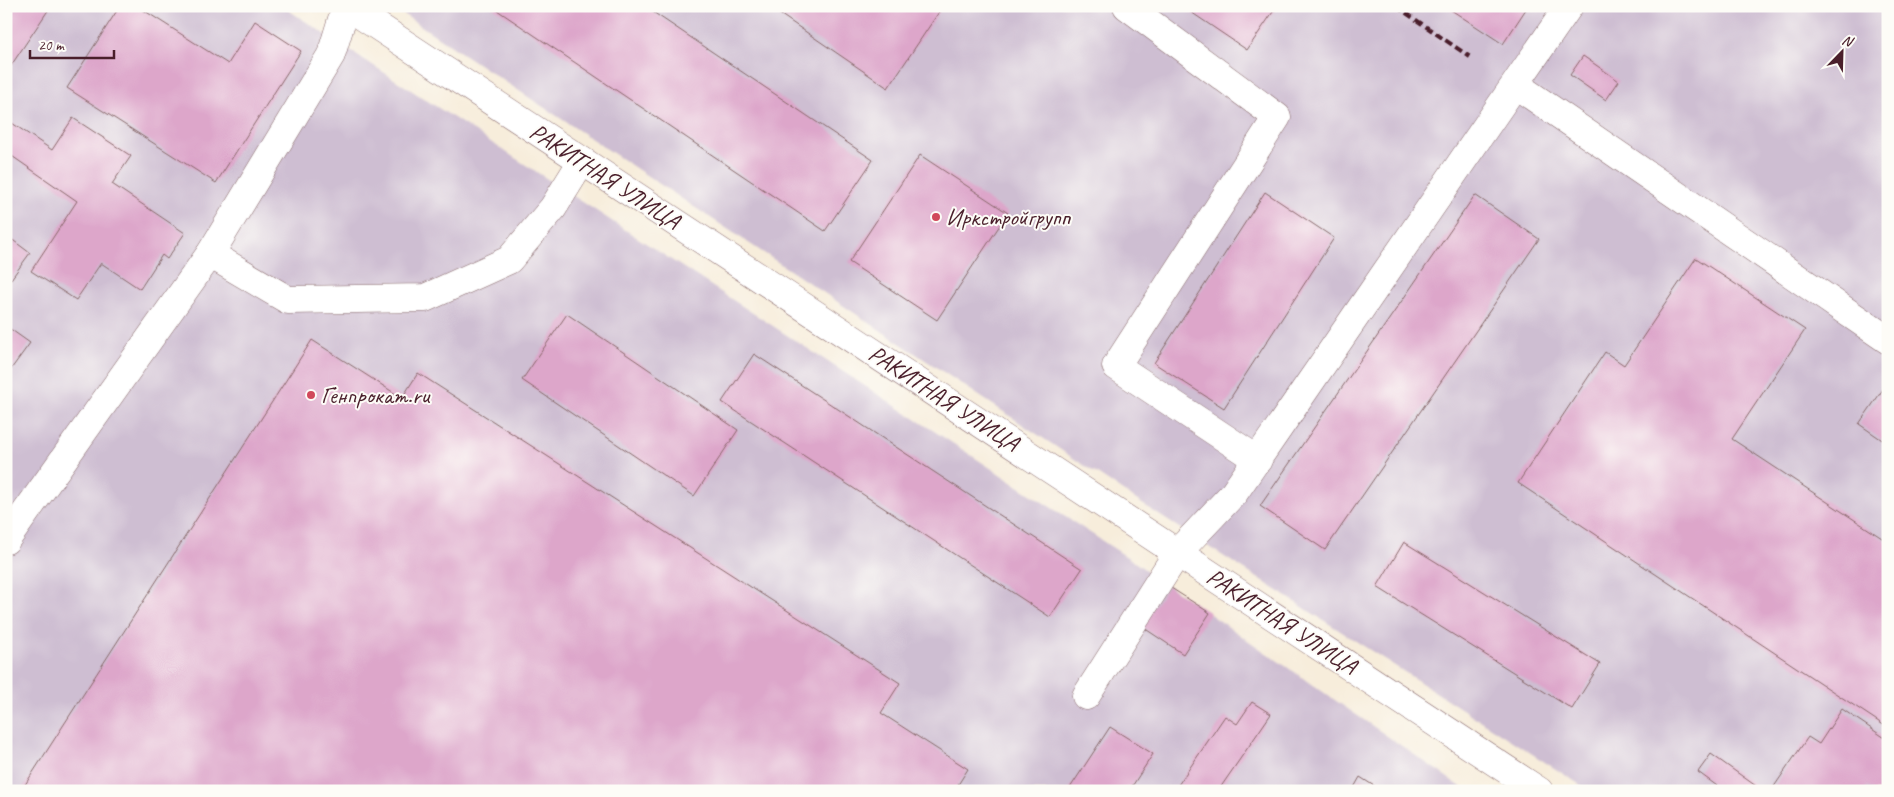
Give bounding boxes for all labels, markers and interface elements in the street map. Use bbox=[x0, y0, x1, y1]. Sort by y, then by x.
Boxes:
scale bar bbox=[30, 28, 114, 60]
north arrow bbox=[1816, 28, 1866, 78]
text: N bbox=[1840, 31, 1856, 51]
text: 20 m bbox=[38, 36, 65, 55]
street label: РАКИТНАЯ УЛИЦА bbox=[524, 116, 687, 236]
place label: Иркстройгрупп bbox=[946, 202, 1071, 232]
marker: Иркстройгрупп bbox=[930, 211, 942, 223]
street label: РАКИТНАЯ УЛИЦА bbox=[863, 338, 1026, 458]
place label: Генпрокат.ru bbox=[321, 380, 432, 410]
marker: Генпрокат.ru bbox=[305, 389, 317, 401]
street label: РАКИТНАЯ УЛИЦА bbox=[1201, 561, 1364, 681]

